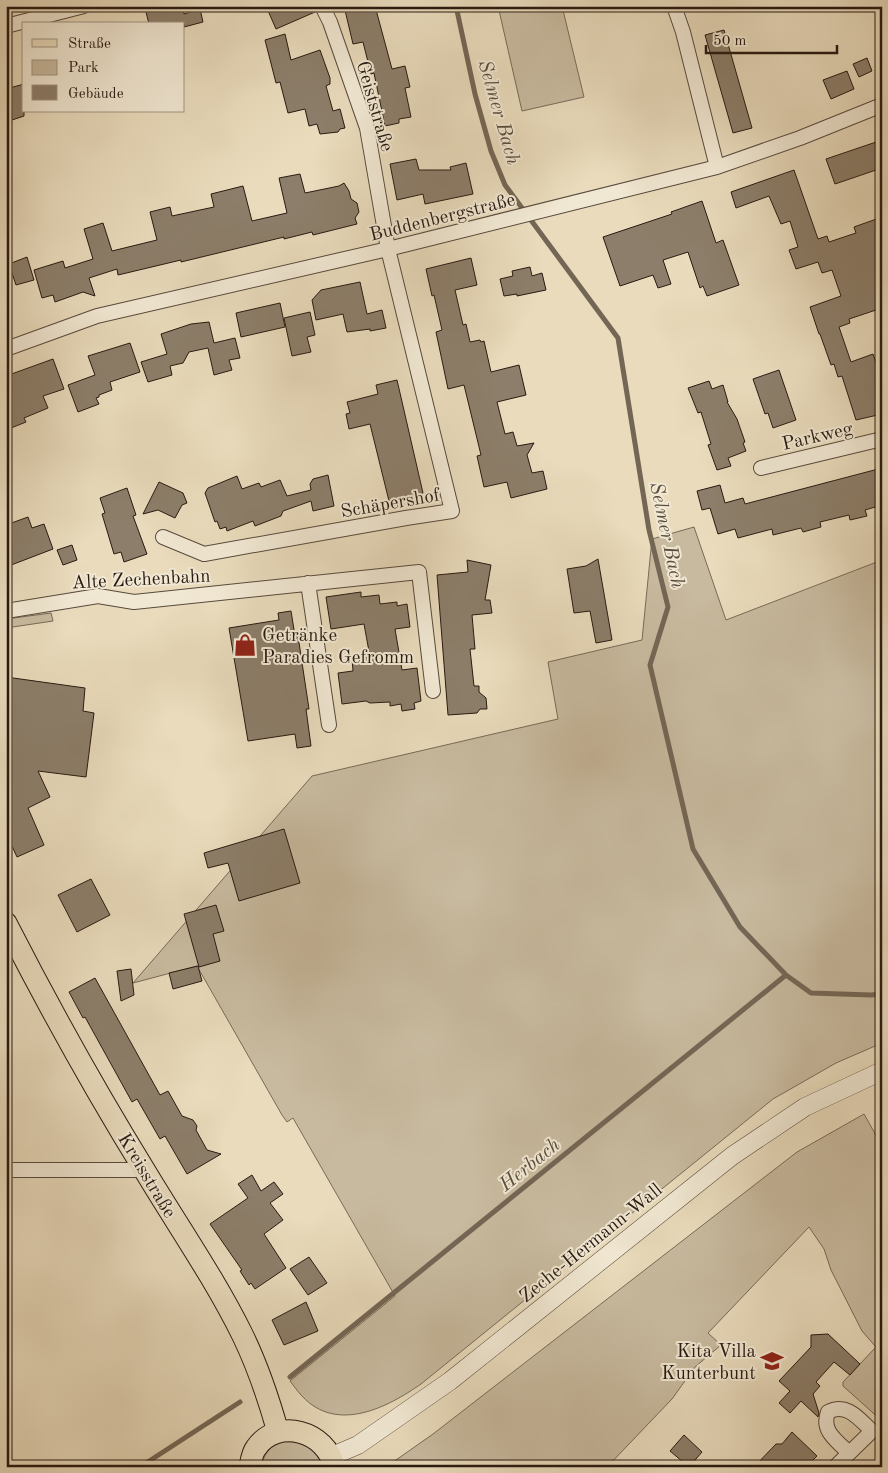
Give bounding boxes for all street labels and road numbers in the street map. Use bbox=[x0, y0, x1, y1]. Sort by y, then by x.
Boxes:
street label: Geiststraße bbox=[352, 59, 396, 154]
street label: Buddenbergstraße bbox=[368, 191, 517, 246]
street label: Parkweg bbox=[780, 420, 855, 455]
street label: Schäpershof bbox=[339, 486, 442, 523]
street label: Alte Zechenbahn bbox=[71, 567, 211, 594]
street label: Kreisstraße bbox=[113, 1131, 178, 1222]
street label: Zeche-Hermann-Wall bbox=[517, 1181, 667, 1307]

